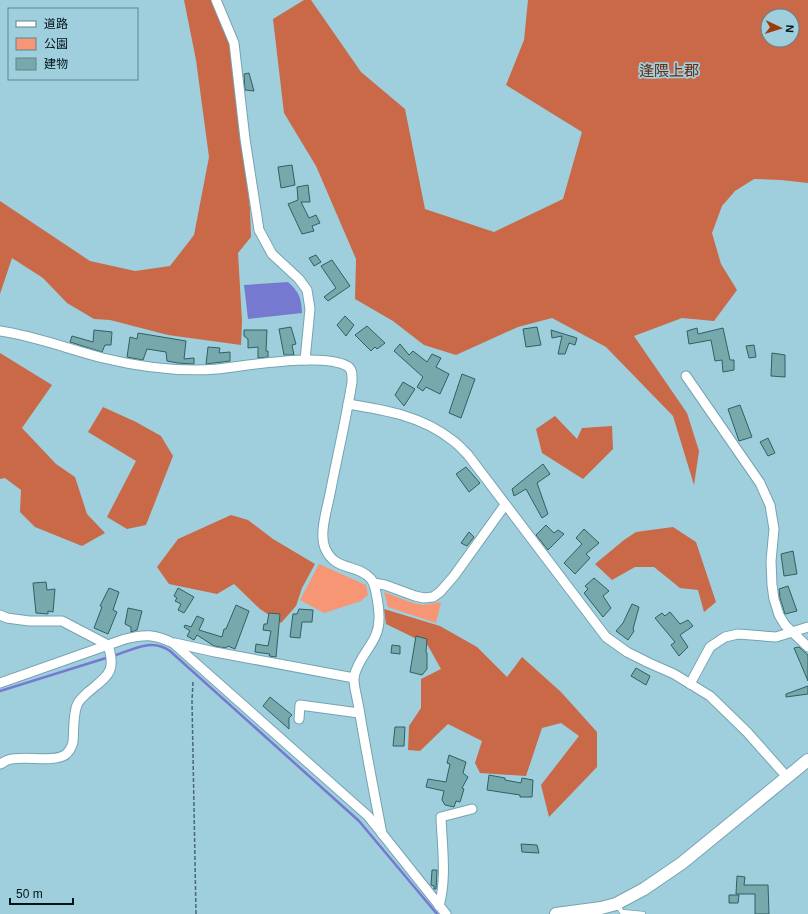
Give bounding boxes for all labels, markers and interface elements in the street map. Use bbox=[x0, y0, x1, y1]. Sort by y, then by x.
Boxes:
legend bbox=[8, 8, 138, 80]
north arrow bbox=[760, 8, 800, 48]
text: 道路 bbox=[44, 17, 68, 31]
text: N bbox=[784, 24, 796, 33]
text: 公園 bbox=[44, 37, 68, 51]
text: 建物 bbox=[44, 57, 68, 71]
district label: 逢隈上郡 bbox=[639, 62, 699, 79]
scale bar bbox=[10, 880, 73, 906]
text: 50 m bbox=[16, 887, 43, 901]

